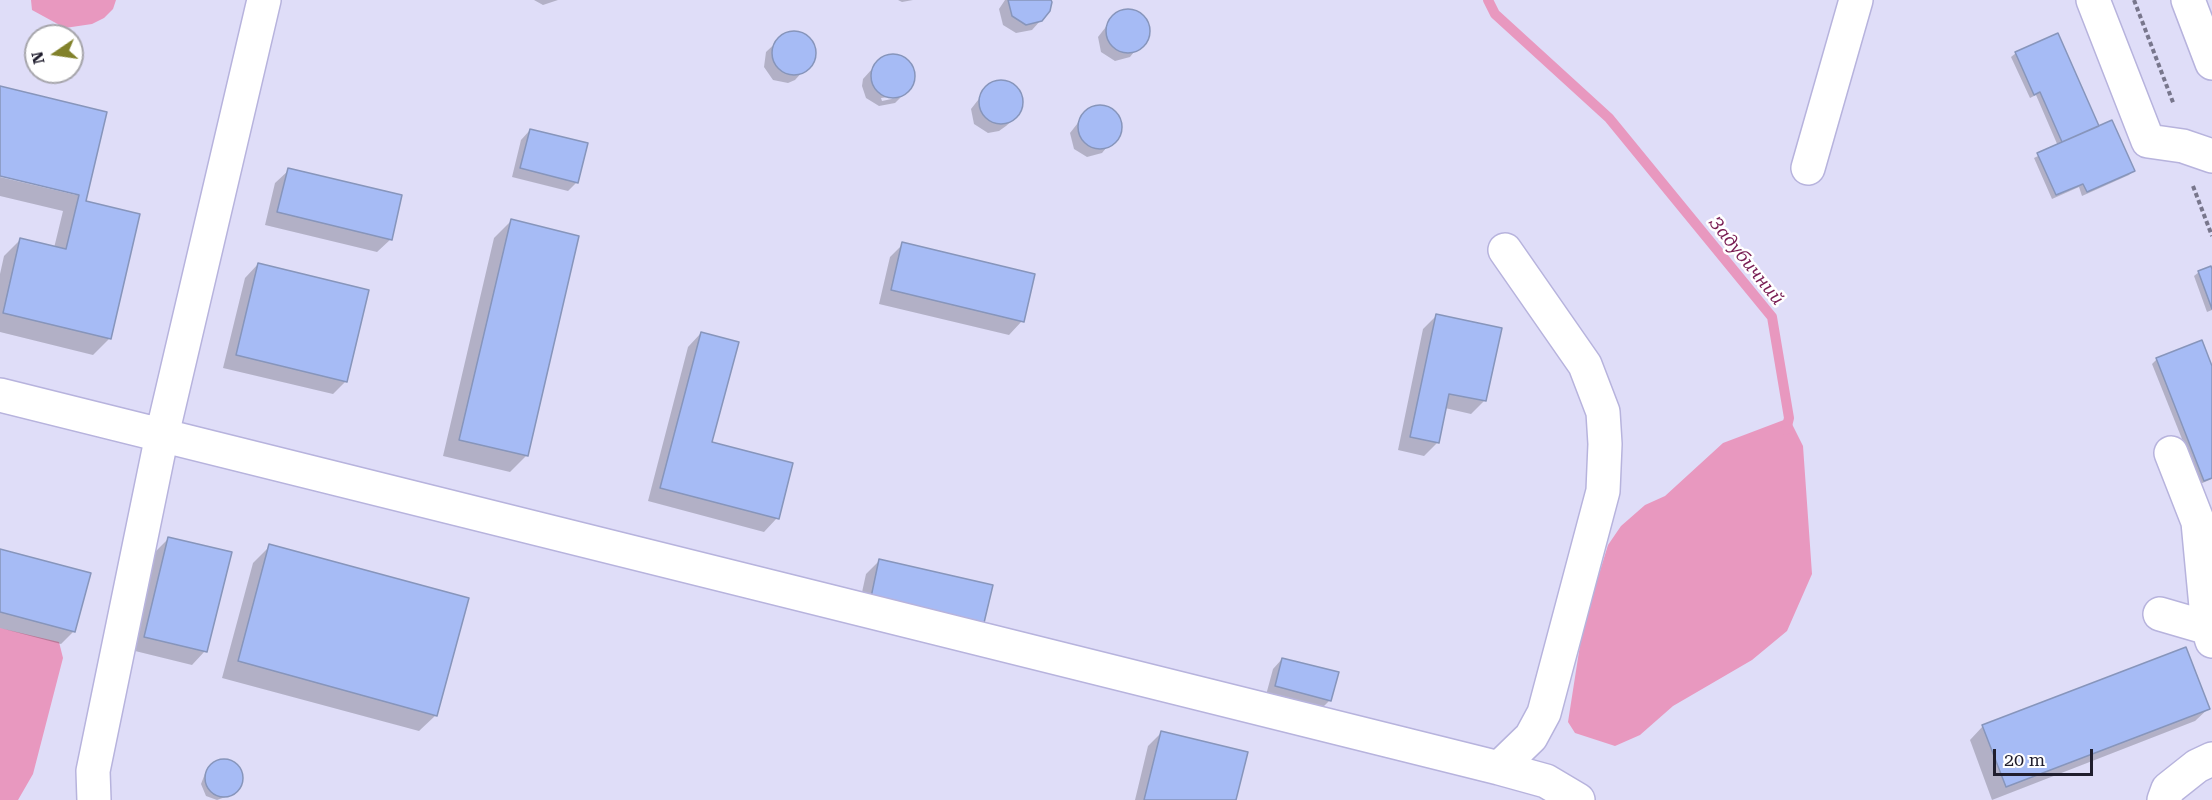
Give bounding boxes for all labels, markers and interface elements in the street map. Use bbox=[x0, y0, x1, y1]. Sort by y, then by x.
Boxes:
north arrow bbox=[24, 24, 84, 84]
text: N bbox=[27, 50, 49, 66]
water label: Задубичний bbox=[1704, 212, 1788, 310]
scale bar bbox=[1996, 737, 2096, 775]
text: 20 m bbox=[2004, 749, 2045, 770]

